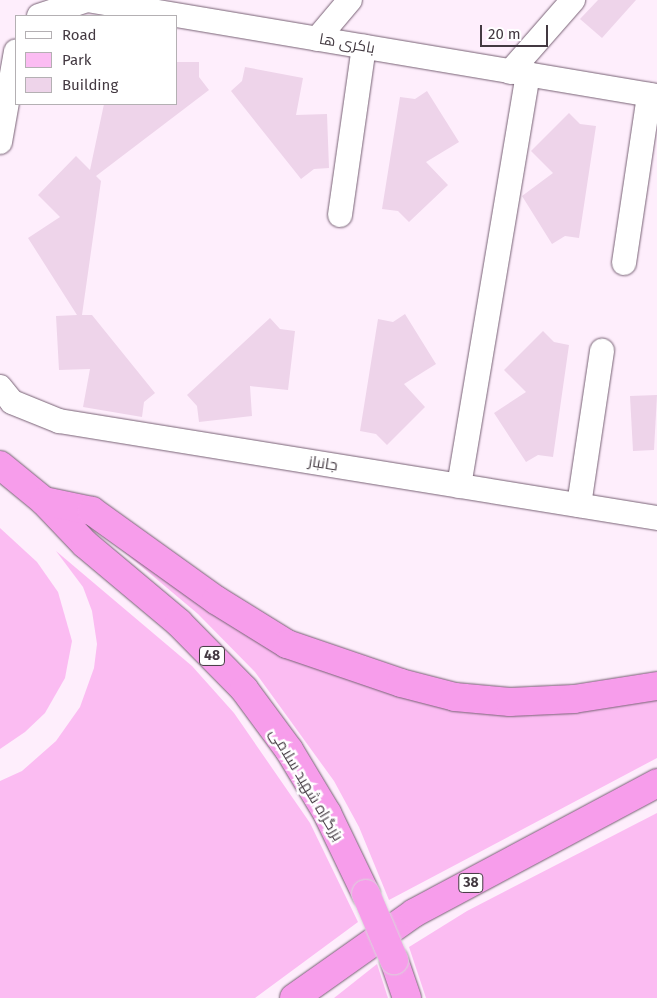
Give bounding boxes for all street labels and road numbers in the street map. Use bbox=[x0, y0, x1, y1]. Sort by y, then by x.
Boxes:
street label: باکری ها bbox=[318, 30, 376, 58]
street label: جانباز bbox=[307, 453, 339, 475]
road number: 48 bbox=[198, 644, 226, 668]
street label: بزرگراه شهید سلامی bbox=[265, 726, 347, 844]
road number: 38 bbox=[457, 871, 485, 894]

